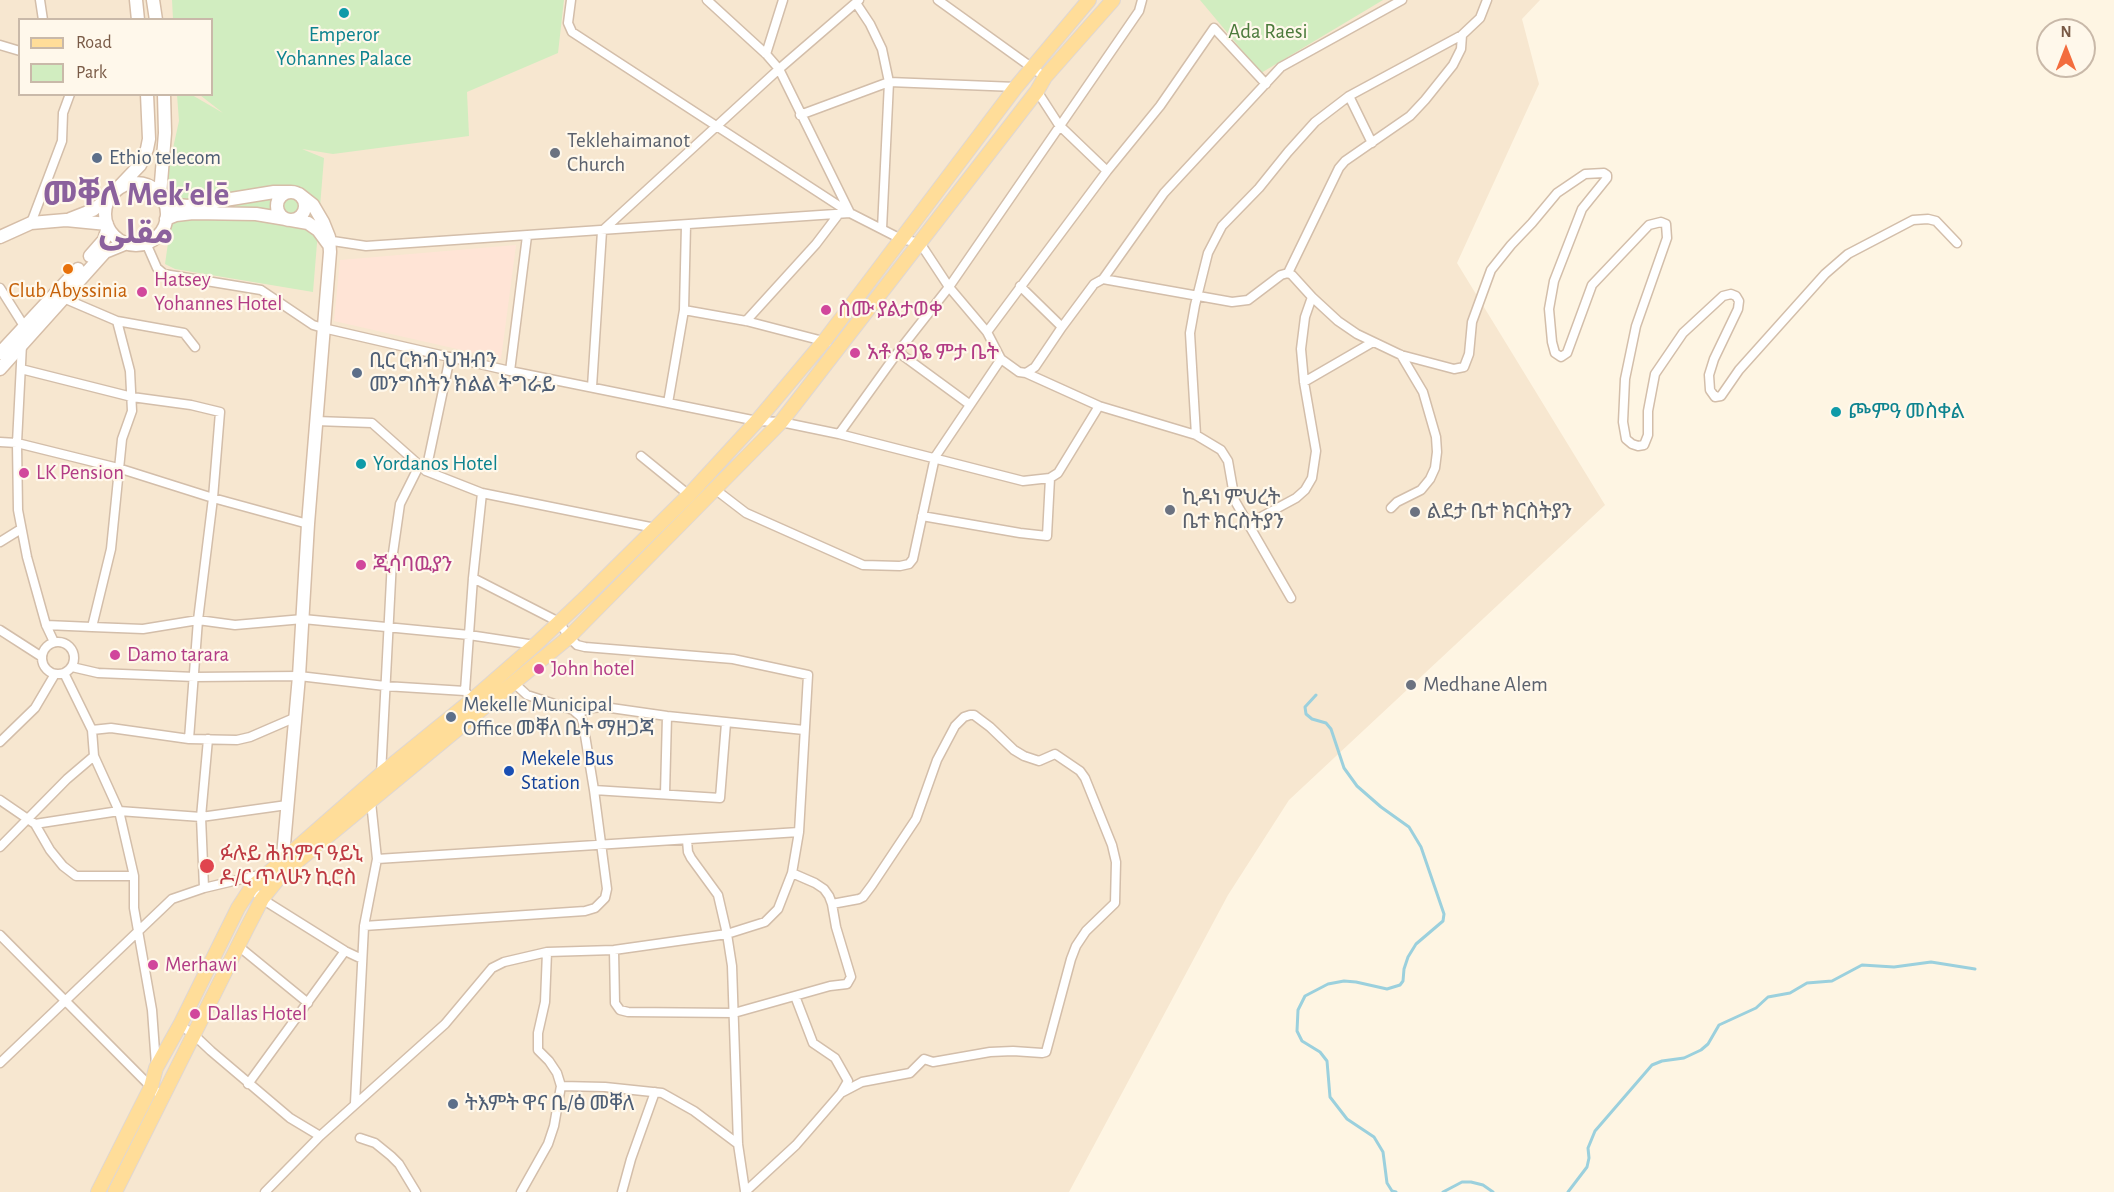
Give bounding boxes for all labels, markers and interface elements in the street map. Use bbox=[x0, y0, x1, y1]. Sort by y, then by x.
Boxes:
marker: Emperor Yohannes Palace bbox=[337, 6, 351, 20]
legend bbox=[18, 18, 213, 96]
north arrow bbox=[2036, 18, 2096, 78]
park label: Ada Raesi bbox=[1228, 19, 1308, 45]
place label: Emperor Yohannes Palace bbox=[276, 22, 412, 72]
text: N bbox=[2060, 24, 2072, 40]
text: Road bbox=[76, 34, 112, 52]
text: Park bbox=[76, 64, 107, 82]
place label: Teklehaimanot Church bbox=[567, 128, 690, 178]
place label: Ethio telecom bbox=[109, 145, 221, 171]
marker: Teklehaimanot Church bbox=[548, 146, 562, 160]
marker: Ethio telecom bbox=[90, 151, 104, 165]
district label: መቐለ Mek'elē مقلى bbox=[43, 175, 229, 253]
marker: Club Abyssinia bbox=[61, 262, 75, 276]
place label: Hatsey Yohannes Hotel bbox=[154, 267, 282, 317]
place label: Club Abyssinia bbox=[9, 278, 127, 304]
marker: Hatsey Yohannes Hotel bbox=[135, 285, 149, 299]
place label: ስሙ ያልታወቀ bbox=[838, 297, 943, 323]
marker: ስሙ ያልታወቀ bbox=[819, 303, 833, 317]
place label: አቶ ጸጋዬ ምታ ቤት bbox=[867, 340, 999, 366]
marker: አቶ ጸጋዬ ምታ ቤት bbox=[848, 346, 862, 360]
place label: ቢር ርክብ ህዝብን መንግስትን ክልል ትግራይ bbox=[369, 348, 556, 398]
marker: ቢር ርክብ ህዝብን መንግስትን ክልል ትግራይ bbox=[350, 366, 364, 380]
place label: ጮምዓ መስቀል bbox=[1848, 399, 1965, 425]
marker: ጮምዓ መስቀል bbox=[1829, 405, 1843, 419]
place label: Yordanos Hotel bbox=[373, 451, 498, 477]
marker: Yordanos Hotel bbox=[354, 457, 368, 471]
place label: LK Pension bbox=[36, 460, 124, 486]
marker: LK Pension bbox=[17, 466, 31, 480]
place label: ኪዳነ ምህረት ቤተ ክርስትያን bbox=[1182, 485, 1284, 535]
place label: ልደታ ቤተ ክርስትያን bbox=[1427, 499, 1572, 525]
marker: ኪዳነ ምህረት ቤተ ክርስትያን bbox=[1163, 503, 1177, 517]
marker: ልደታ ቤተ ክርስትያን bbox=[1408, 505, 1422, 519]
place label: ጂሳባዉያን bbox=[373, 552, 452, 578]
marker: ጂሳባዉያን bbox=[354, 558, 368, 572]
place label: Damo tarara bbox=[127, 642, 229, 668]
marker: Damo tarara bbox=[108, 648, 122, 662]
place label: John hotel bbox=[551, 656, 635, 682]
marker: John hotel bbox=[532, 662, 546, 676]
place label: Medhane Alem bbox=[1423, 672, 1548, 698]
marker: Medhane Alem bbox=[1404, 678, 1418, 692]
place label: Mekelle Municipal Office መቐለ ቤት ማዘጋጃ bbox=[463, 692, 654, 742]
marker: Mekelle Municipal Office መቐለ ቤት ማዘጋጃ bbox=[444, 710, 458, 724]
place label: Mekele Bus Station bbox=[521, 746, 614, 796]
marker: Mekele Bus Station bbox=[502, 764, 516, 778]
place label: ፉሉይ ሕክምና ዓይኒ ዶ/ር ጥላሁን ኪሮስ bbox=[220, 841, 363, 891]
marker: ፉሉይ ሕክምና ዓይኒ ዶ/ር ጥላሁን ኪሮስ bbox=[198, 857, 216, 875]
place label: Merhawi bbox=[165, 952, 237, 978]
marker: Merhawi bbox=[146, 958, 160, 972]
place label: Dallas Hotel bbox=[207, 1001, 307, 1027]
marker: Dallas Hotel bbox=[188, 1007, 202, 1021]
place label: ትእምት ዋና ቤ/ፅ መቐለ bbox=[465, 1091, 635, 1117]
marker: ትእምት ዋና ቤ/ፅ መቐለ bbox=[446, 1097, 460, 1111]

